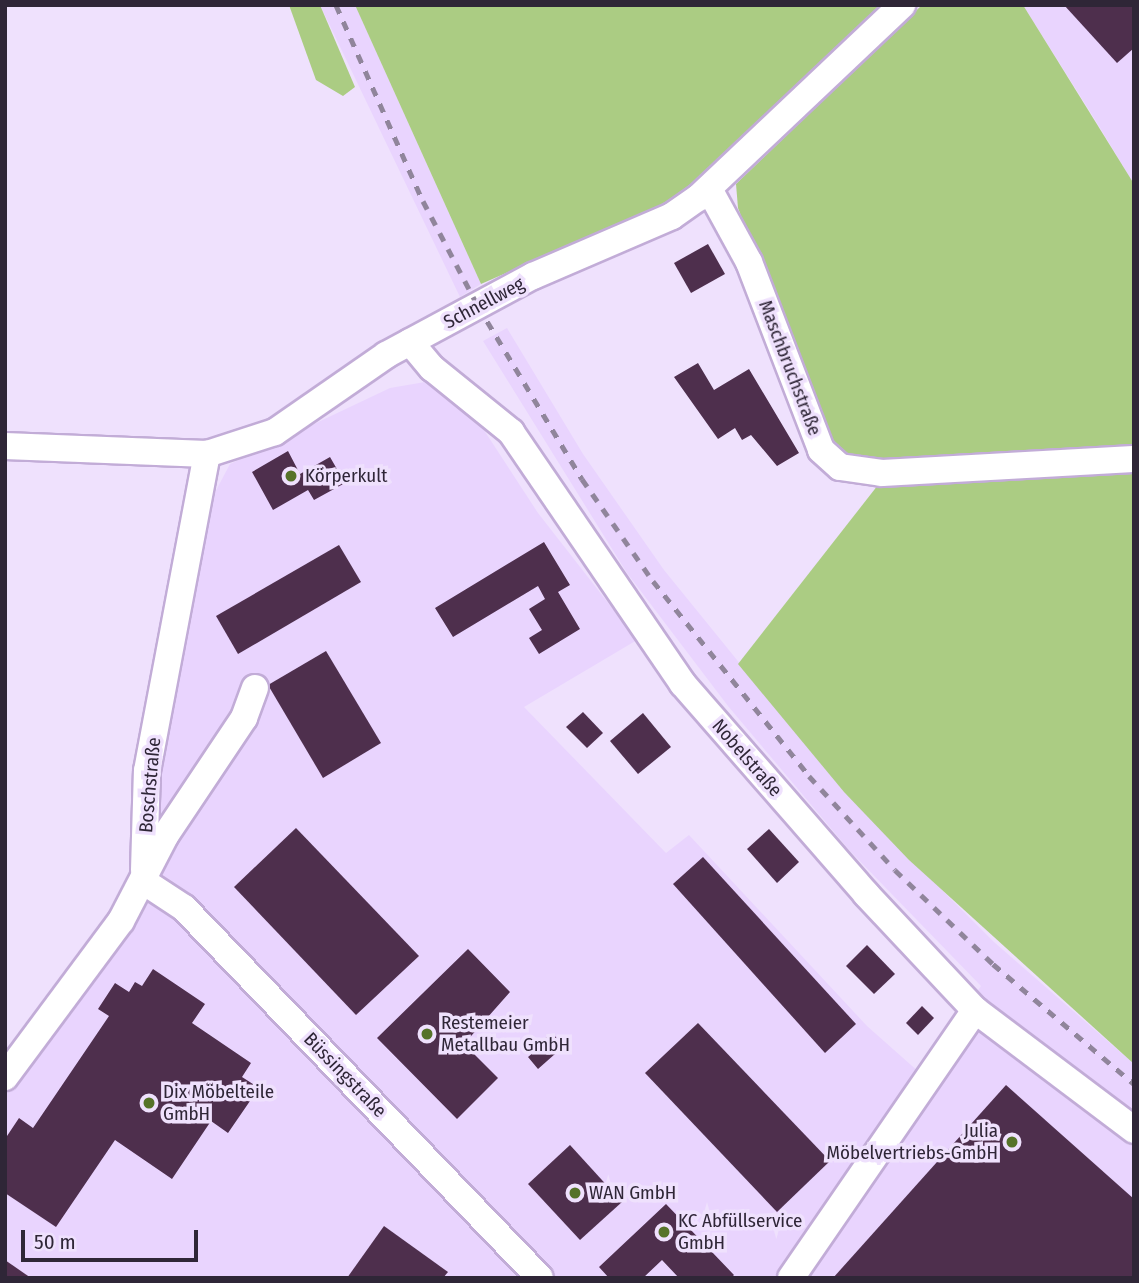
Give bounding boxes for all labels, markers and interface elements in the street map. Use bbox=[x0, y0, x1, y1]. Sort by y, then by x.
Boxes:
street label: Schnellweg bbox=[440, 272, 528, 334]
street label: Maschbruchstraße bbox=[754, 297, 826, 439]
place label: Körperkult bbox=[305, 465, 387, 487]
marker: Körperkult bbox=[283, 468, 299, 484]
street label: Nobelstraße bbox=[707, 715, 787, 801]
street label: Boschstraße bbox=[134, 736, 166, 834]
place label: Restemeier Metallbau GmbH bbox=[441, 1012, 570, 1056]
marker: Restemeier Metallbau GmbH bbox=[419, 1026, 435, 1042]
street label: Büssingstraße bbox=[299, 1028, 391, 1122]
place label: Dix Möbelteile GmbH bbox=[163, 1081, 274, 1125]
marker: Dix Möbelteile GmbH bbox=[141, 1095, 157, 1111]
place label: Julia Möbelvertriebs-GmbH bbox=[827, 1120, 998, 1164]
marker: Julia Möbelvertriebs-GmbH bbox=[1004, 1134, 1020, 1150]
place label: WAN GmbH bbox=[589, 1182, 676, 1204]
marker: WAN GmbH bbox=[567, 1185, 583, 1201]
place label: KC Abfüllservice GmbH bbox=[678, 1210, 802, 1254]
scale bar bbox=[24, 1216, 201, 1260]
marker: KC Abfüllservice GmbH bbox=[656, 1224, 672, 1240]
text: 50 m bbox=[34, 1229, 76, 1255]

